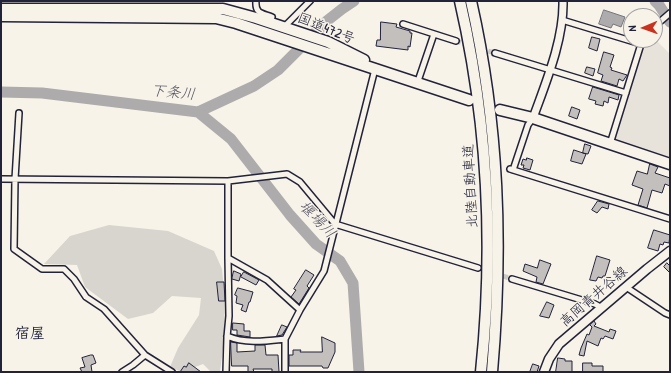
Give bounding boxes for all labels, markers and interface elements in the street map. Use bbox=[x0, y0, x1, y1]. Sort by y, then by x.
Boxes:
north arrow bbox=[623, 8, 663, 48]
street label: 国道472号 bbox=[295, 10, 357, 48]
text: N bbox=[625, 25, 639, 32]
water label: 下条川 bbox=[150, 82, 196, 104]
street label: 北陸自動車道 bbox=[460, 144, 482, 228]
water label: 堰場川 bbox=[295, 198, 339, 242]
street label: 高岡青井谷線 bbox=[557, 263, 631, 331]
district label: 宿屋 bbox=[15, 325, 45, 343]

